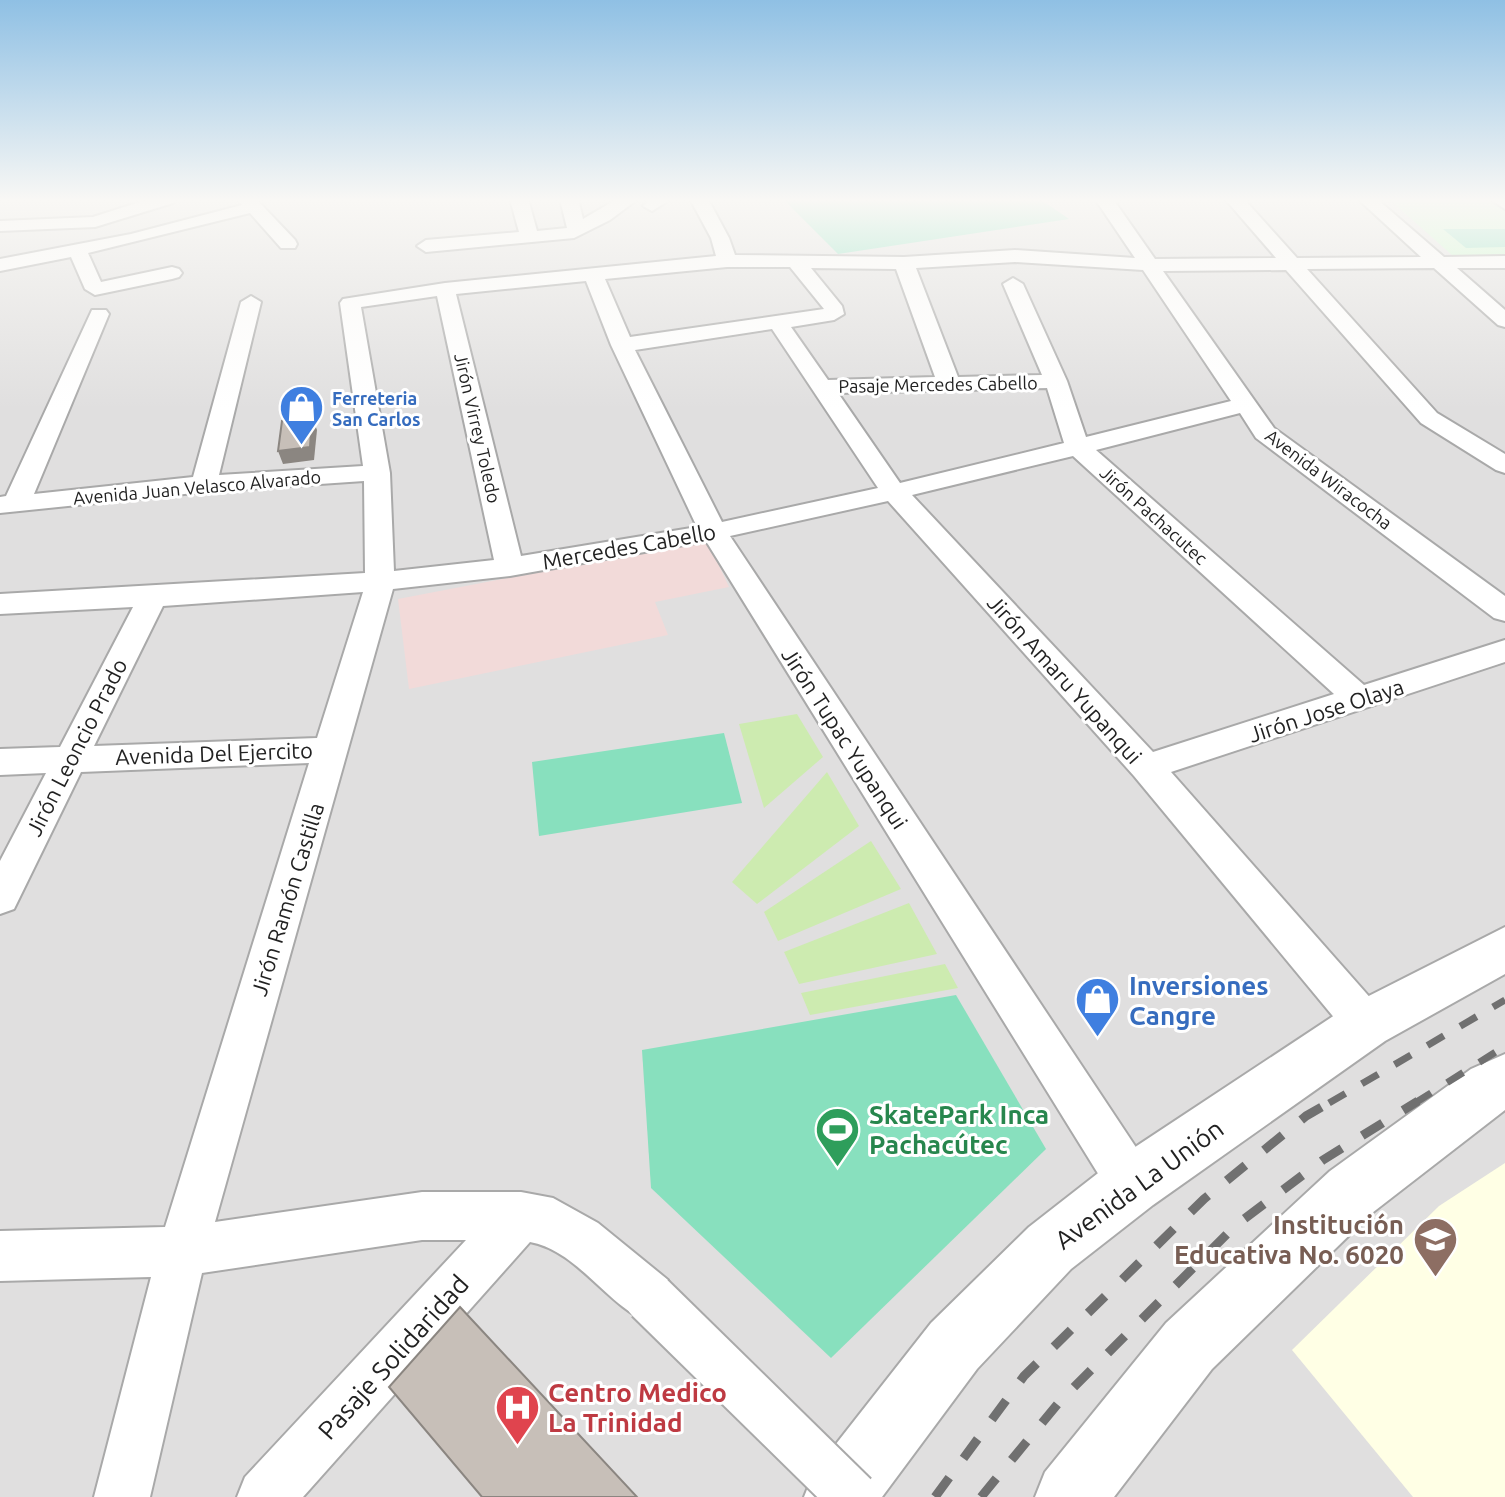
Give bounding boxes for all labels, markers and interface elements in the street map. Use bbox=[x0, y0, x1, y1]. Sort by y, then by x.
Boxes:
street label: Jirón Virrey Toledo bbox=[451, 351, 505, 505]
street label: Pasaje Mercedes Cabello bbox=[838, 372, 1038, 396]
shop icon: Ferreteria San Carlos bbox=[277, 384, 325, 447]
place label: Ferreteria San Carlos bbox=[332, 388, 421, 429]
street label: Avenida Wiracocha bbox=[1262, 425, 1396, 533]
street label: Jirón Pachacutec bbox=[1097, 462, 1211, 568]
street label: Avenida Juan Velasco Alvarado bbox=[72, 466, 322, 508]
street label: Mercedes Cabello bbox=[540, 518, 718, 574]
street label: Jirón Amaru Yupanqui bbox=[983, 590, 1147, 768]
street label: Jirón Tupac Yupanqui bbox=[777, 643, 913, 833]
street label: Jirón Leoncio Prado bbox=[20, 654, 132, 840]
street label: Jirón Jose Olaya bbox=[1245, 673, 1407, 747]
street label: Avenida Del Ejercito bbox=[115, 737, 313, 769]
street label: Jirón Ramón Castilla bbox=[246, 799, 328, 999]
place label: Inversiones Cangre bbox=[1129, 971, 1269, 1030]
shop icon: Inversiones Cangre bbox=[1074, 976, 1122, 1039]
place label: SkatePark Inca Pachacútec bbox=[869, 1100, 1049, 1159]
sports icon: SkatePark Inca Pachacútec bbox=[814, 1105, 862, 1168]
street label: Avenida La Unión bbox=[1049, 1113, 1229, 1255]
place label: Institución Educativa No. 6020 bbox=[1174, 1210, 1404, 1269]
school or university icon: Institución Educativa No. 6020 bbox=[1411, 1215, 1459, 1278]
street label: Pasaje Solidaridad bbox=[312, 1269, 474, 1445]
place label: Centro Medico La Trinidad bbox=[548, 1378, 727, 1437]
hospital icon: Centro Medico La Trinidad bbox=[493, 1383, 541, 1446]

